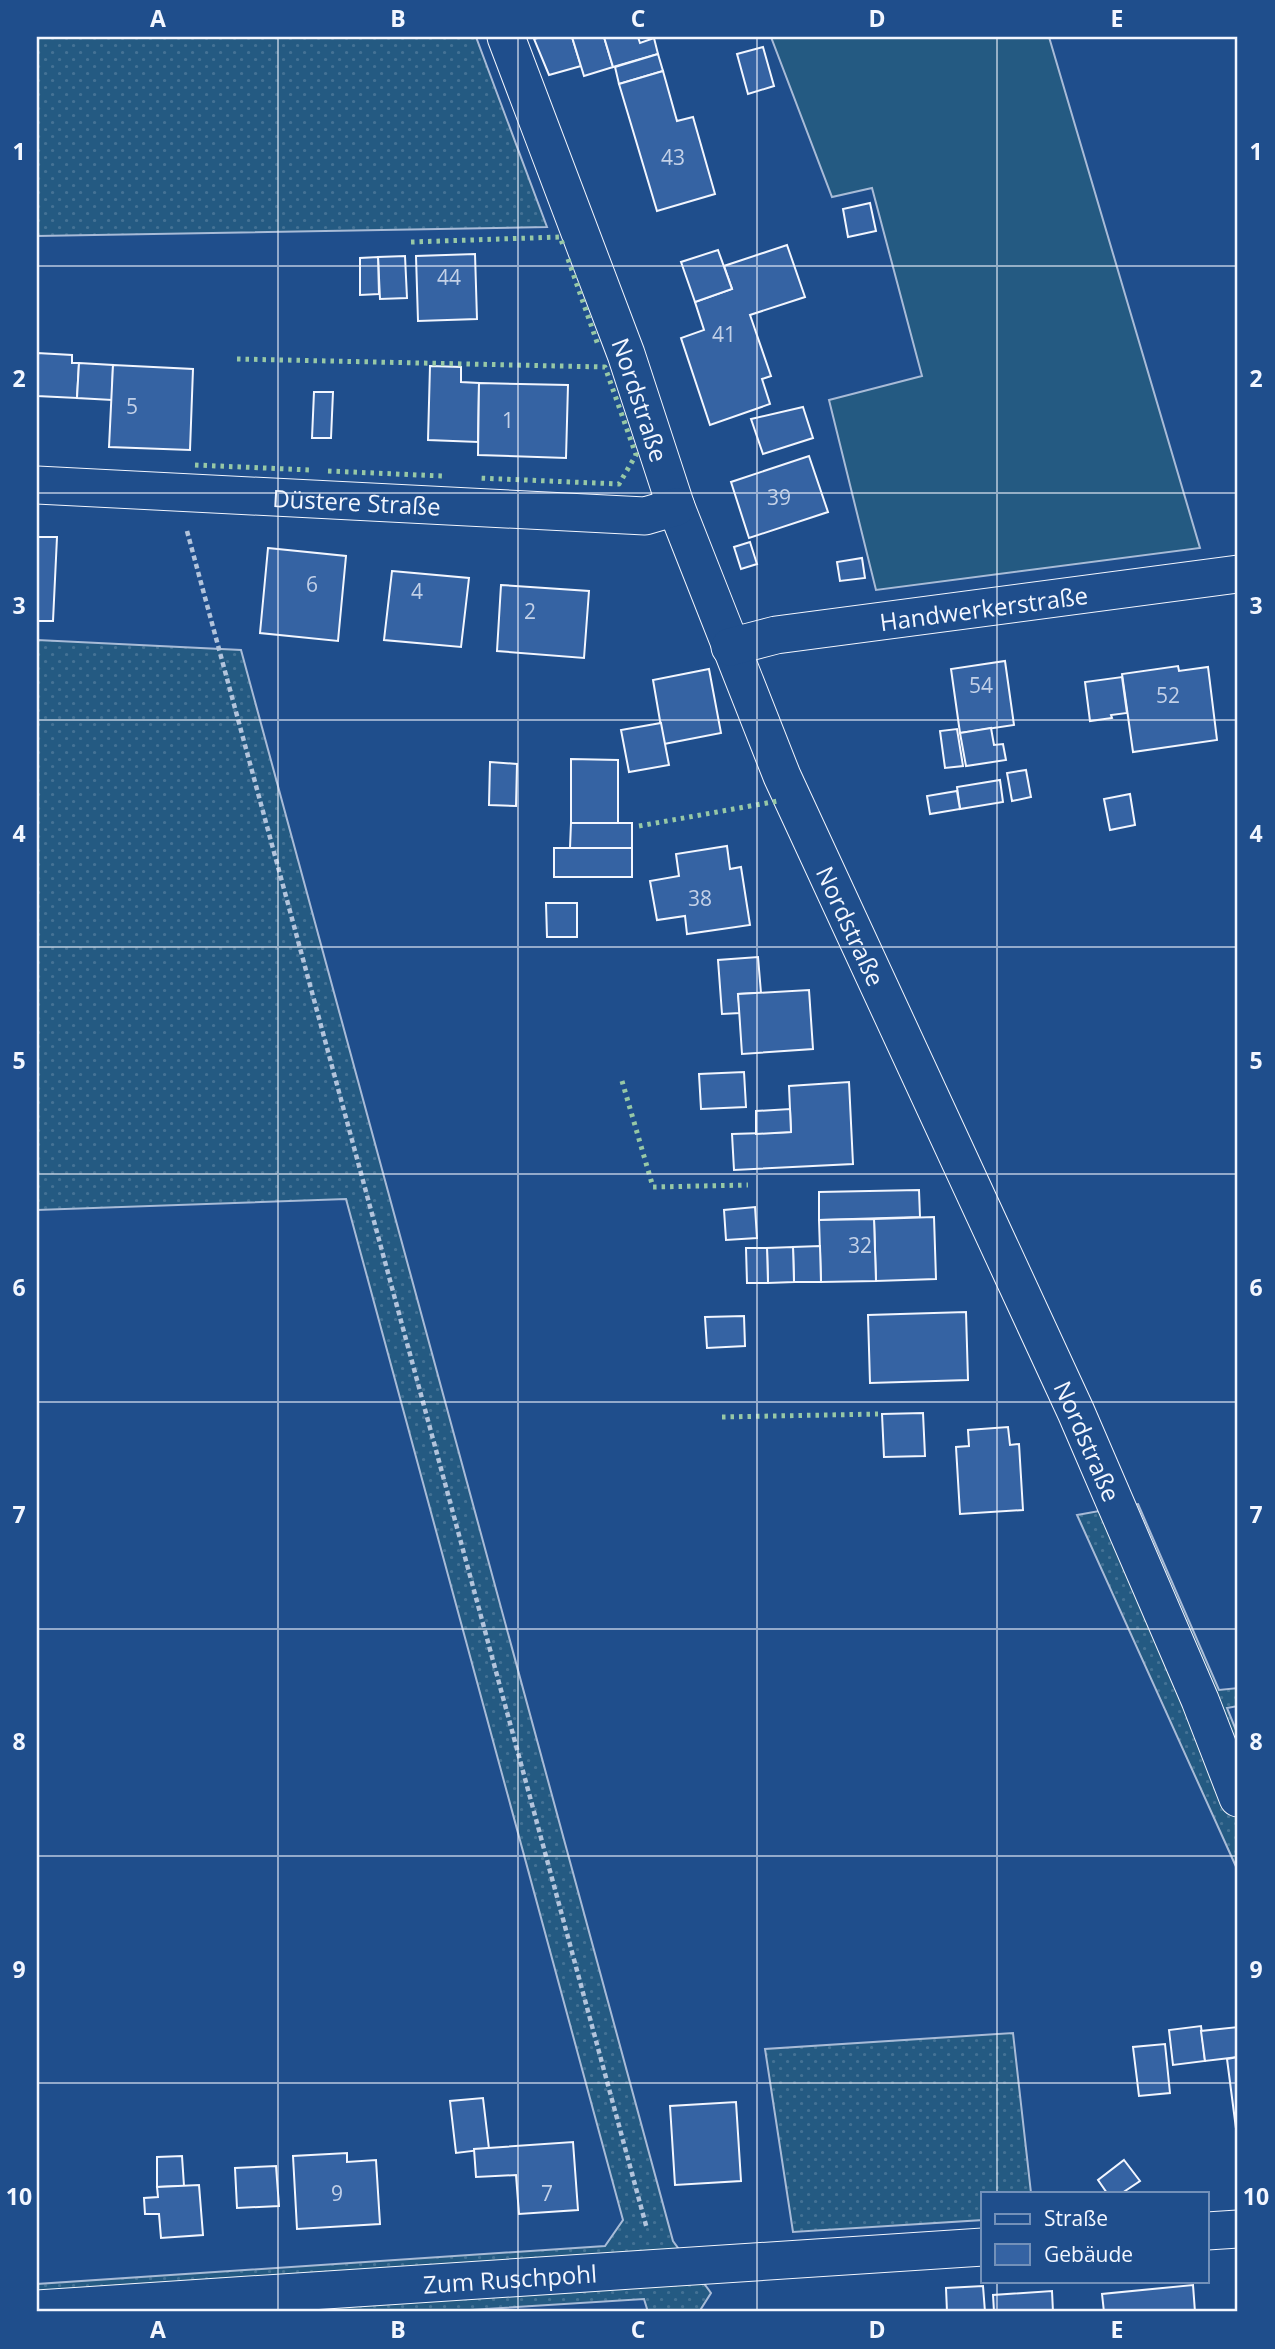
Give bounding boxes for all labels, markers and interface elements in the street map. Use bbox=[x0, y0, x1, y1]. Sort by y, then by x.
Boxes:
text: A bbox=[150, 2, 166, 34]
text: B bbox=[390, 2, 406, 34]
text: C bbox=[631, 2, 645, 34]
text: D bbox=[868, 2, 886, 34]
text: E bbox=[1111, 2, 1123, 34]
text: 1 bbox=[12, 135, 26, 167]
text: 1 bbox=[1249, 135, 1263, 167]
house number: 43 bbox=[661, 143, 685, 171]
house number: 44 bbox=[437, 263, 461, 291]
house number: 41 bbox=[712, 320, 736, 348]
street label: Nordstraße bbox=[605, 333, 677, 466]
text: 2 bbox=[12, 362, 26, 394]
text: 2 bbox=[1249, 362, 1263, 394]
house number: 5 bbox=[126, 392, 138, 420]
house number: 1 bbox=[502, 406, 514, 434]
street label: Düstere Straße bbox=[272, 481, 442, 522]
house number: 39 bbox=[767, 483, 791, 511]
house number: 6 bbox=[306, 570, 318, 598]
house number: 4 bbox=[411, 577, 423, 605]
street label: Handwerkerstraße bbox=[877, 577, 1090, 638]
text: 3 bbox=[12, 589, 26, 621]
text: 3 bbox=[1249, 589, 1263, 621]
house number: 2 bbox=[524, 597, 536, 625]
house number: 54 bbox=[969, 671, 993, 699]
house number: 52 bbox=[1156, 681, 1180, 709]
text: 4 bbox=[12, 817, 26, 849]
text: 4 bbox=[1249, 817, 1263, 849]
street label: Nordstraße bbox=[809, 860, 893, 991]
house number: 38 bbox=[688, 884, 712, 912]
text: 5 bbox=[12, 1044, 26, 1076]
text: 5 bbox=[1249, 1044, 1263, 1076]
house number: 32 bbox=[848, 1231, 872, 1259]
text: 6 bbox=[12, 1271, 26, 1303]
text: 6 bbox=[1249, 1271, 1263, 1303]
street label: Nordstraße bbox=[1047, 1375, 1129, 1506]
text: 7 bbox=[12, 1498, 26, 1530]
text: 7 bbox=[1249, 1498, 1263, 1530]
text: 8 bbox=[12, 1725, 26, 1757]
text: 8 bbox=[1249, 1725, 1263, 1757]
text: 9 bbox=[12, 1953, 26, 1985]
text: 9 bbox=[1249, 1953, 1263, 1985]
house number: 9 bbox=[331, 2179, 343, 2207]
house number: 7 bbox=[541, 2179, 553, 2207]
text: 10 bbox=[6, 2180, 32, 2212]
text: 10 bbox=[1243, 2180, 1269, 2212]
legend bbox=[981, 2192, 1208, 2282]
text: Straße bbox=[1044, 2204, 1108, 2232]
text: Gebäude bbox=[1044, 2240, 1133, 2268]
street label: Zum Ruschpohl bbox=[422, 2256, 598, 2300]
text: A bbox=[150, 2313, 166, 2345]
text: B bbox=[390, 2313, 406, 2345]
text: C bbox=[631, 2313, 645, 2345]
text: D bbox=[868, 2313, 886, 2345]
text: E bbox=[1111, 2313, 1123, 2345]

